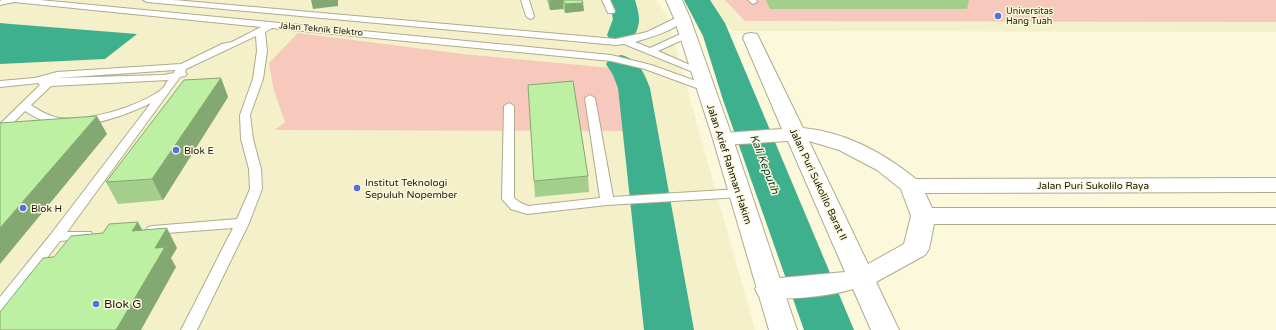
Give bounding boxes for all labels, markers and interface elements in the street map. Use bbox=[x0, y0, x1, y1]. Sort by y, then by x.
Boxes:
place label: Universitas Hang Tuah bbox=[1006, 6, 1053, 27]
marker: Universitas Hang Tuah bbox=[993, 11, 1003, 21]
street label: Jalan Teknik Elektro bbox=[278, 20, 364, 39]
street label: Jalan Arief Rahman Hakim bbox=[704, 103, 754, 226]
street label: Jalan Puri Sukolilo Barat II bbox=[787, 126, 849, 242]
water label: Kali Keputih bbox=[747, 133, 782, 196]
marker: Blok E bbox=[171, 145, 181, 155]
place label: Blok E bbox=[184, 145, 214, 157]
place label: Institut Teknologi Sepuluh Nopember bbox=[365, 177, 458, 201]
street label: Jalan Puri Sukolilo Raya bbox=[1037, 180, 1149, 192]
marker: Institut Teknologi Sepuluh Nopember bbox=[352, 183, 362, 193]
marker: Blok H bbox=[18, 203, 28, 213]
place label: Blok H bbox=[31, 203, 62, 215]
place label: Blok G bbox=[104, 297, 141, 311]
marker: Blok G bbox=[91, 299, 101, 309]

